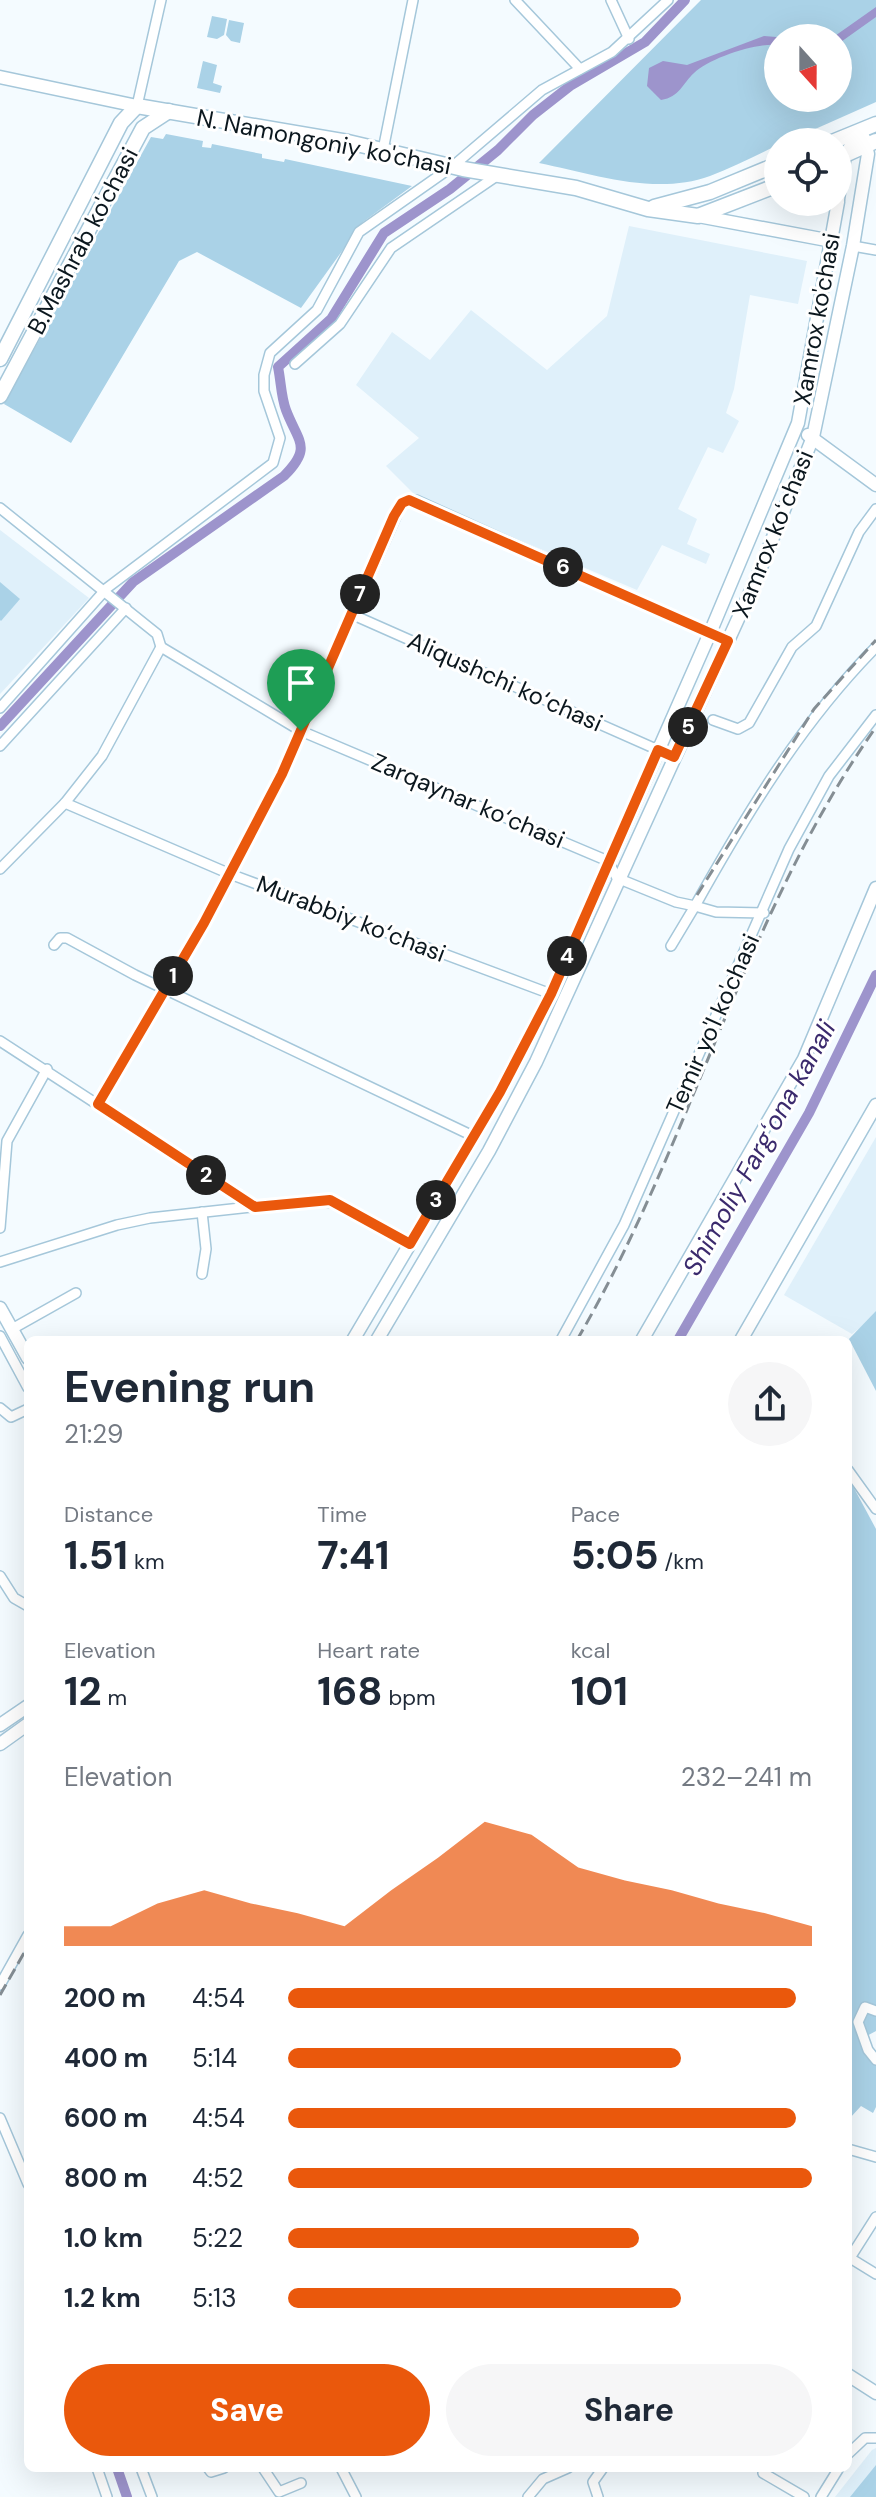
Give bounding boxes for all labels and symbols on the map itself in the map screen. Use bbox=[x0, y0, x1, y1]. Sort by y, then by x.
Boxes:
north arrow bbox=[764, 24, 852, 112]
street label: N. Namongoniy ko'chasi bbox=[194, 102, 454, 181]
street label: B.Mashrab ko'chasi bbox=[20, 142, 145, 340]
street label: Xamrox ko'chasi bbox=[786, 230, 847, 408]
street label: Xamrox koʻchasi bbox=[725, 445, 820, 622]
pin: 6 bbox=[543, 547, 583, 587]
pin: 7 bbox=[340, 574, 380, 614]
street label: Aliqushchi ko‘chasi bbox=[403, 625, 608, 738]
pin bbox=[267, 649, 335, 731]
pin: 5 bbox=[668, 707, 708, 747]
street label: Zarqaynar ko‘chasi bbox=[367, 746, 569, 855]
street label: Murabbiy ko‘chasi bbox=[252, 868, 450, 969]
street label: Temir yo'l ko'chasi bbox=[659, 929, 766, 1119]
pin: 4 bbox=[547, 936, 587, 976]
pin: 1 bbox=[153, 956, 193, 996]
water label: Shimoliy Fargʻona kanali bbox=[675, 1014, 844, 1281]
pin: 2 bbox=[186, 1155, 226, 1195]
pin: 3 bbox=[416, 1180, 456, 1220]

